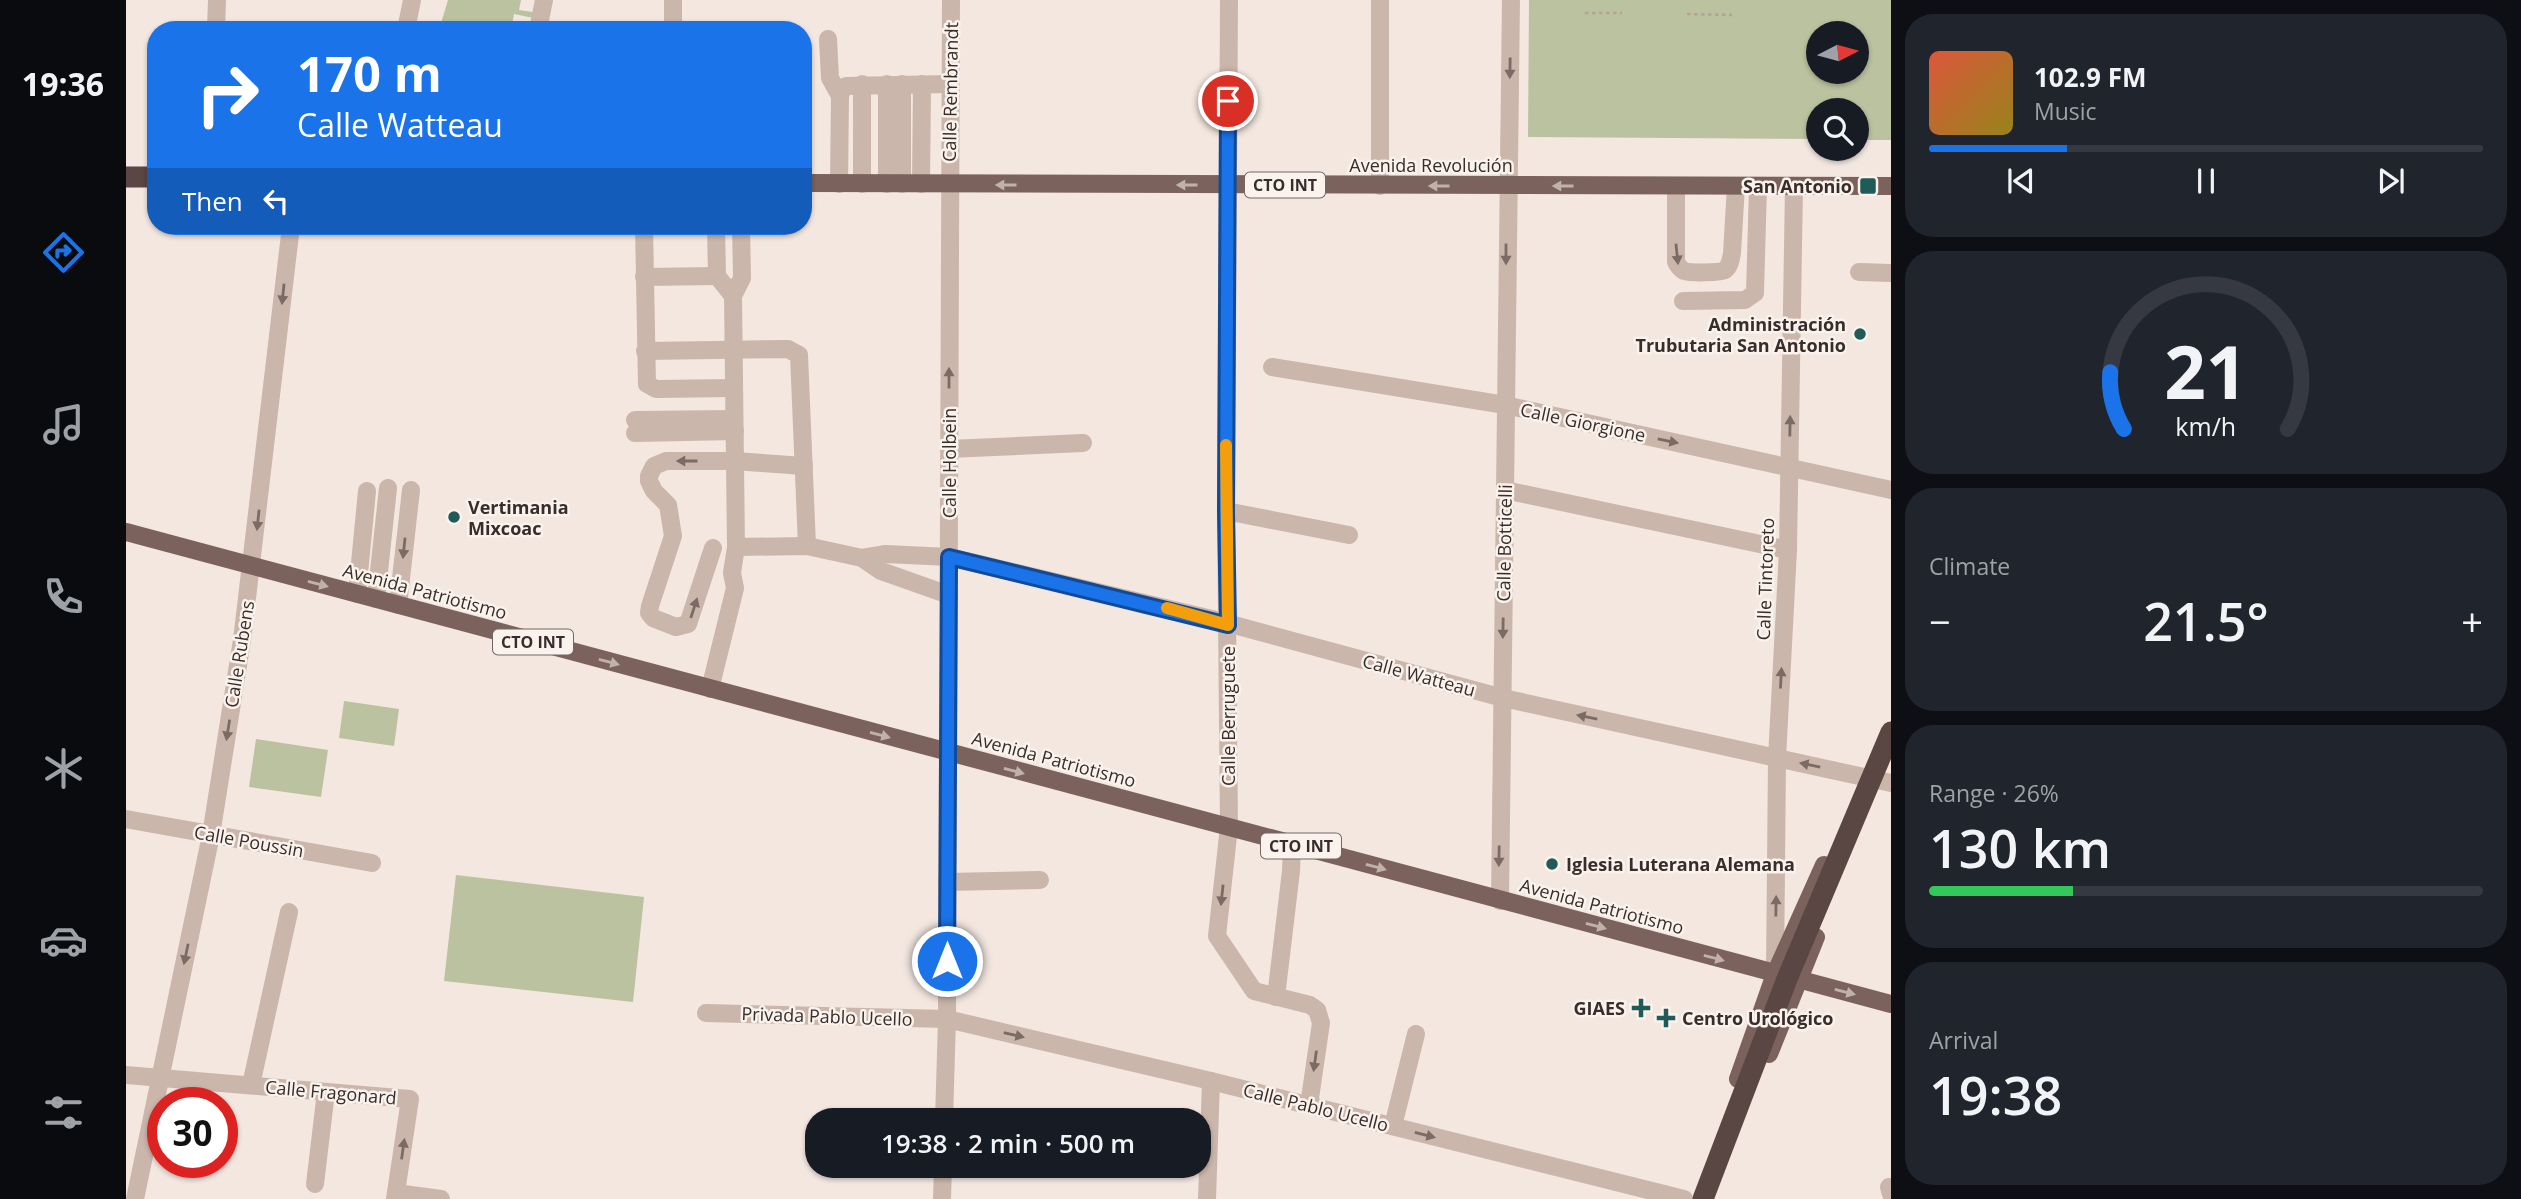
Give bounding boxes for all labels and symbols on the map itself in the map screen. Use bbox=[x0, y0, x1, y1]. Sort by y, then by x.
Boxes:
north arrow bbox=[1806, 21, 1869, 84]
street label: Calle Rembrandt bbox=[937, 22, 963, 162]
one-way arrow bbox=[1504, 57, 1516, 79]
pin bbox=[1198, 71, 1258, 131]
street label: Avenida Revolución bbox=[1349, 153, 1513, 177]
road number: CTO INT bbox=[1245, 172, 1325, 197]
place label: San Antonio bbox=[1743, 174, 1852, 198]
marker: San Antonio bbox=[1858, 176, 1878, 196]
one-way arrow bbox=[994, 179, 1016, 191]
one-way arrow bbox=[1176, 179, 1198, 191]
one-way arrow bbox=[1428, 180, 1450, 192]
one-way arrow bbox=[1552, 180, 1574, 192]
one-way arrow bbox=[1501, 243, 1512, 265]
one-way arrow bbox=[1672, 243, 1683, 265]
one-way arrow bbox=[277, 283, 288, 305]
place label: Administración Trubutaria San Antonio bbox=[1635, 312, 1846, 357]
marker: Administración Trubutaria San Antonio bbox=[1852, 326, 1868, 342]
one-way arrow bbox=[943, 367, 955, 389]
street label: Calle Giorgione bbox=[1518, 397, 1648, 447]
street label: Calle Holbein bbox=[937, 408, 961, 518]
one-way arrow bbox=[1784, 415, 1796, 437]
one-way arrow bbox=[1657, 435, 1679, 446]
one-way arrow bbox=[676, 455, 698, 467]
street label: Calle Botticelli bbox=[1491, 484, 1517, 602]
place label: Vertimania Mixcoac bbox=[468, 495, 569, 540]
one-way arrow bbox=[252, 509, 263, 531]
marker: Vertimania Mixcoac bbox=[446, 509, 462, 525]
street label: Calle Tintoreto bbox=[1751, 517, 1779, 641]
one-way arrow bbox=[399, 537, 410, 559]
street label: Avenida Patriotismo bbox=[340, 558, 510, 624]
one-way arrow bbox=[307, 579, 329, 590]
one-way arrow bbox=[689, 597, 700, 618]
street label: Calle Rubens bbox=[219, 599, 259, 709]
one-way arrow bbox=[1497, 618, 1509, 640]
road number: CTO INT bbox=[493, 629, 573, 654]
street label: Calle Berruguete bbox=[1216, 646, 1240, 786]
street label: Calle Watteau bbox=[1360, 648, 1478, 702]
one-way arrow bbox=[598, 657, 620, 668]
one-way arrow bbox=[1776, 667, 1787, 689]
one-way arrow bbox=[1576, 711, 1598, 722]
one-way arrow bbox=[222, 720, 233, 742]
street label: Avenida Patriotismo bbox=[969, 726, 1139, 792]
one-way arrow bbox=[869, 730, 891, 741]
one-way arrow bbox=[1799, 759, 1821, 770]
one-way arrow bbox=[1003, 766, 1025, 777]
street label: Calle Poussin bbox=[192, 820, 306, 862]
road number: CTO INT bbox=[1261, 834, 1341, 859]
one-way arrow bbox=[1493, 845, 1505, 867]
place label: Iglesia Luterana Alemana bbox=[1566, 852, 1795, 876]
marker: Iglesia Luterana Alemana bbox=[1544, 856, 1560, 872]
one-way arrow bbox=[1366, 862, 1387, 872]
street label: Avenida Patriotismo bbox=[1517, 873, 1687, 939]
one-way arrow bbox=[1216, 884, 1227, 906]
one-way arrow bbox=[1770, 894, 1781, 916]
one-way arrow bbox=[1585, 921, 1607, 932]
position arrow bbox=[910, 924, 984, 998]
one-way arrow bbox=[181, 943, 192, 965]
one-way arrow bbox=[1704, 953, 1726, 964]
one-way arrow bbox=[1834, 987, 1856, 998]
place label: GIAES bbox=[1574, 996, 1625, 1020]
marker: GIAES bbox=[1631, 998, 1651, 1018]
street label: Privada Pablo Ucello bbox=[741, 1001, 913, 1031]
place label: Centro Urológico bbox=[1682, 1006, 1833, 1030]
marker: Centro Urológico bbox=[1656, 1008, 1676, 1028]
one-way arrow bbox=[1003, 1030, 1025, 1041]
one-way arrow bbox=[1309, 1051, 1320, 1073]
street label: Calle Fragonard bbox=[264, 1074, 398, 1110]
street label: Calle Pablo Ucello bbox=[1241, 1077, 1391, 1137]
speed limit sign: 30 bbox=[147, 1087, 238, 1178]
one-way arrow bbox=[1414, 1130, 1436, 1141]
one-way arrow bbox=[398, 1138, 409, 1160]

